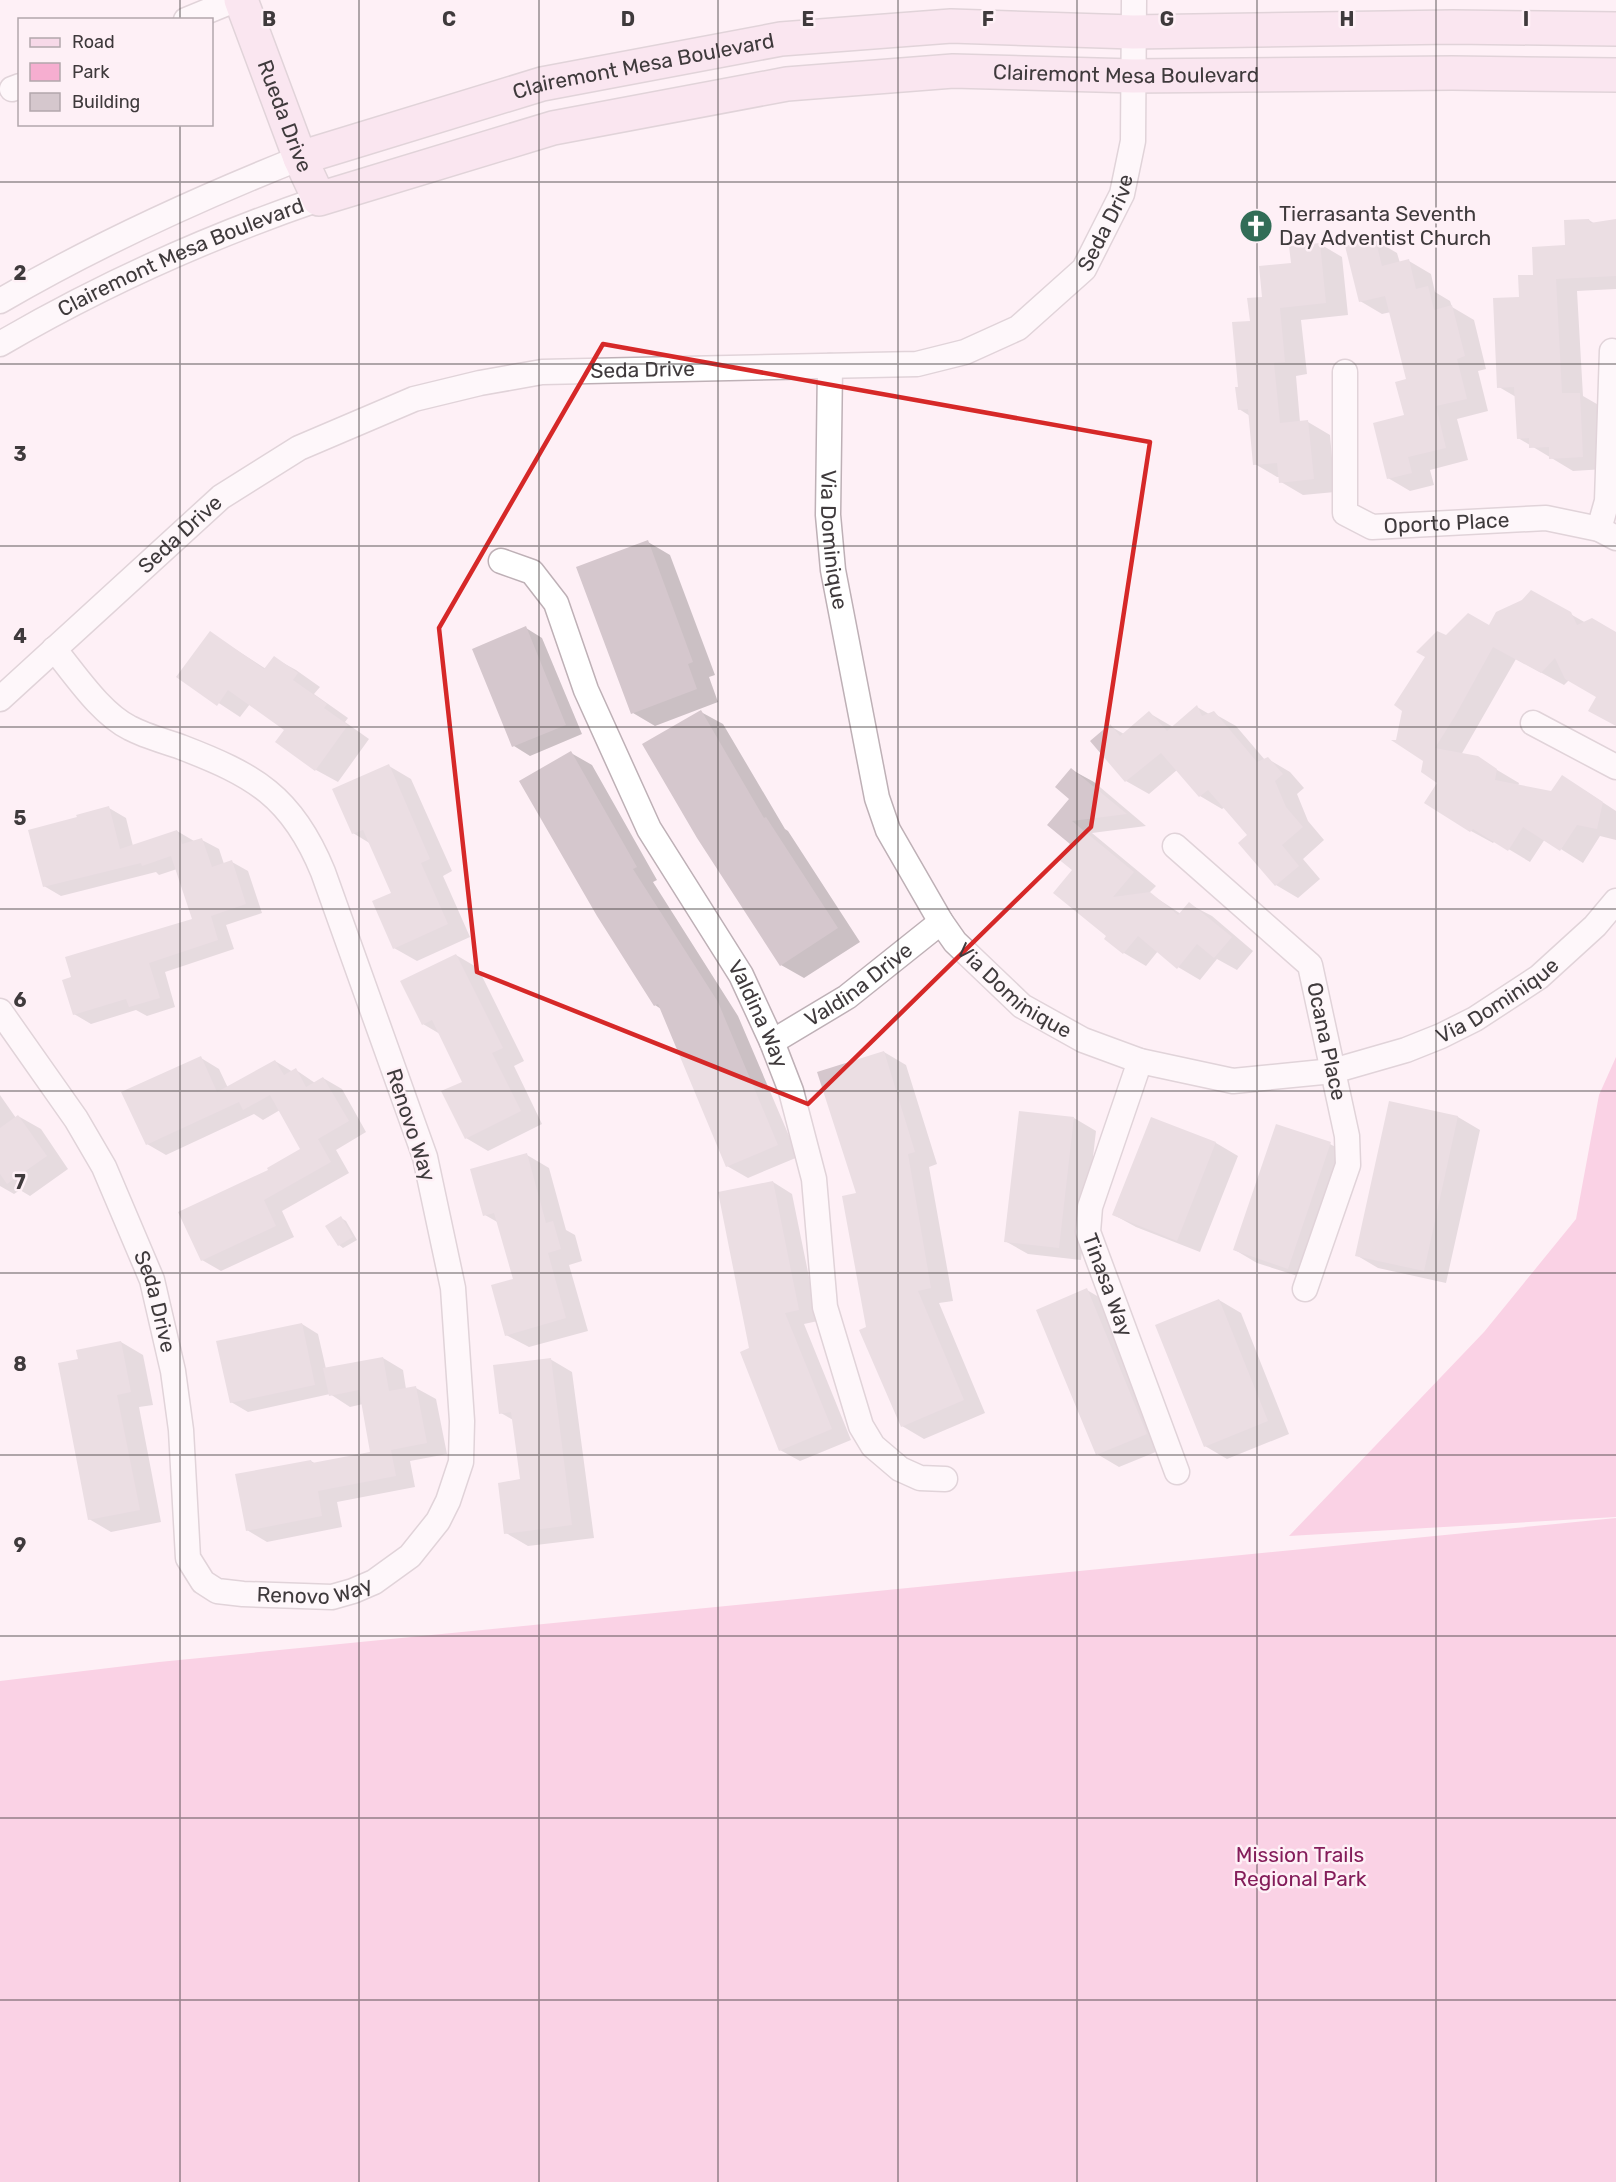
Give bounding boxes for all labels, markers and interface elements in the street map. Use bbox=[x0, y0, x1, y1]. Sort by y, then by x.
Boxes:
text: B bbox=[262, 7, 276, 31]
text: C bbox=[442, 7, 456, 31]
text: D bbox=[621, 7, 635, 31]
text: E bbox=[802, 7, 814, 31]
text: F bbox=[982, 7, 994, 31]
text: G bbox=[1160, 7, 1174, 31]
text: H bbox=[1340, 7, 1354, 31]
text: I bbox=[1523, 7, 1529, 31]
legend bbox=[18, 18, 213, 126]
street label: Clairemont Mesa Boulevard bbox=[509, 28, 776, 104]
text: Road bbox=[72, 31, 115, 53]
street label: Rueda Drive bbox=[252, 56, 318, 176]
street label: Clairemont Mesa Boulevard bbox=[993, 59, 1259, 88]
text: Park bbox=[72, 61, 110, 83]
text: Building bbox=[72, 91, 140, 113]
street label: Seda Drive bbox=[1072, 172, 1138, 275]
street label: Clairemont Mesa Boulevard bbox=[53, 192, 307, 322]
place label: Tierrasanta Seventh Day Adventist Church bbox=[1279, 201, 1491, 250]
church icon: Tierrasanta Seventh Day Adventist Church bbox=[1238, 208, 1274, 244]
text: 2 bbox=[14, 261, 27, 285]
street label: Seda Drive bbox=[590, 356, 695, 383]
text: 3 bbox=[13, 442, 27, 466]
street label: Via Dominique bbox=[816, 470, 853, 612]
street label: Seda Drive bbox=[133, 489, 227, 579]
street label: Oporto Place bbox=[1383, 507, 1510, 538]
text: 4 bbox=[13, 624, 27, 648]
text: 5 bbox=[14, 806, 27, 830]
street label: Valdina Drive bbox=[800, 937, 917, 1031]
street label: Via Dominique bbox=[952, 937, 1076, 1043]
street label: Via Dominique bbox=[1432, 952, 1564, 1048]
street label: Valdina Way bbox=[723, 955, 794, 1071]
street label: Ocana Place bbox=[1302, 980, 1352, 1103]
text: 6 bbox=[13, 988, 27, 1012]
street label: Renovo Way bbox=[381, 1065, 442, 1185]
text: 7 bbox=[14, 1170, 26, 1194]
street label: Tinasa Way bbox=[1078, 1230, 1139, 1340]
street label: Seda Drive bbox=[129, 1247, 181, 1355]
text: 8 bbox=[13, 1352, 27, 1376]
text: 9 bbox=[14, 1533, 27, 1557]
street label: Renovo Way bbox=[256, 1571, 377, 1609]
park label: Mission Trails Regional Park bbox=[1233, 1842, 1367, 1891]

